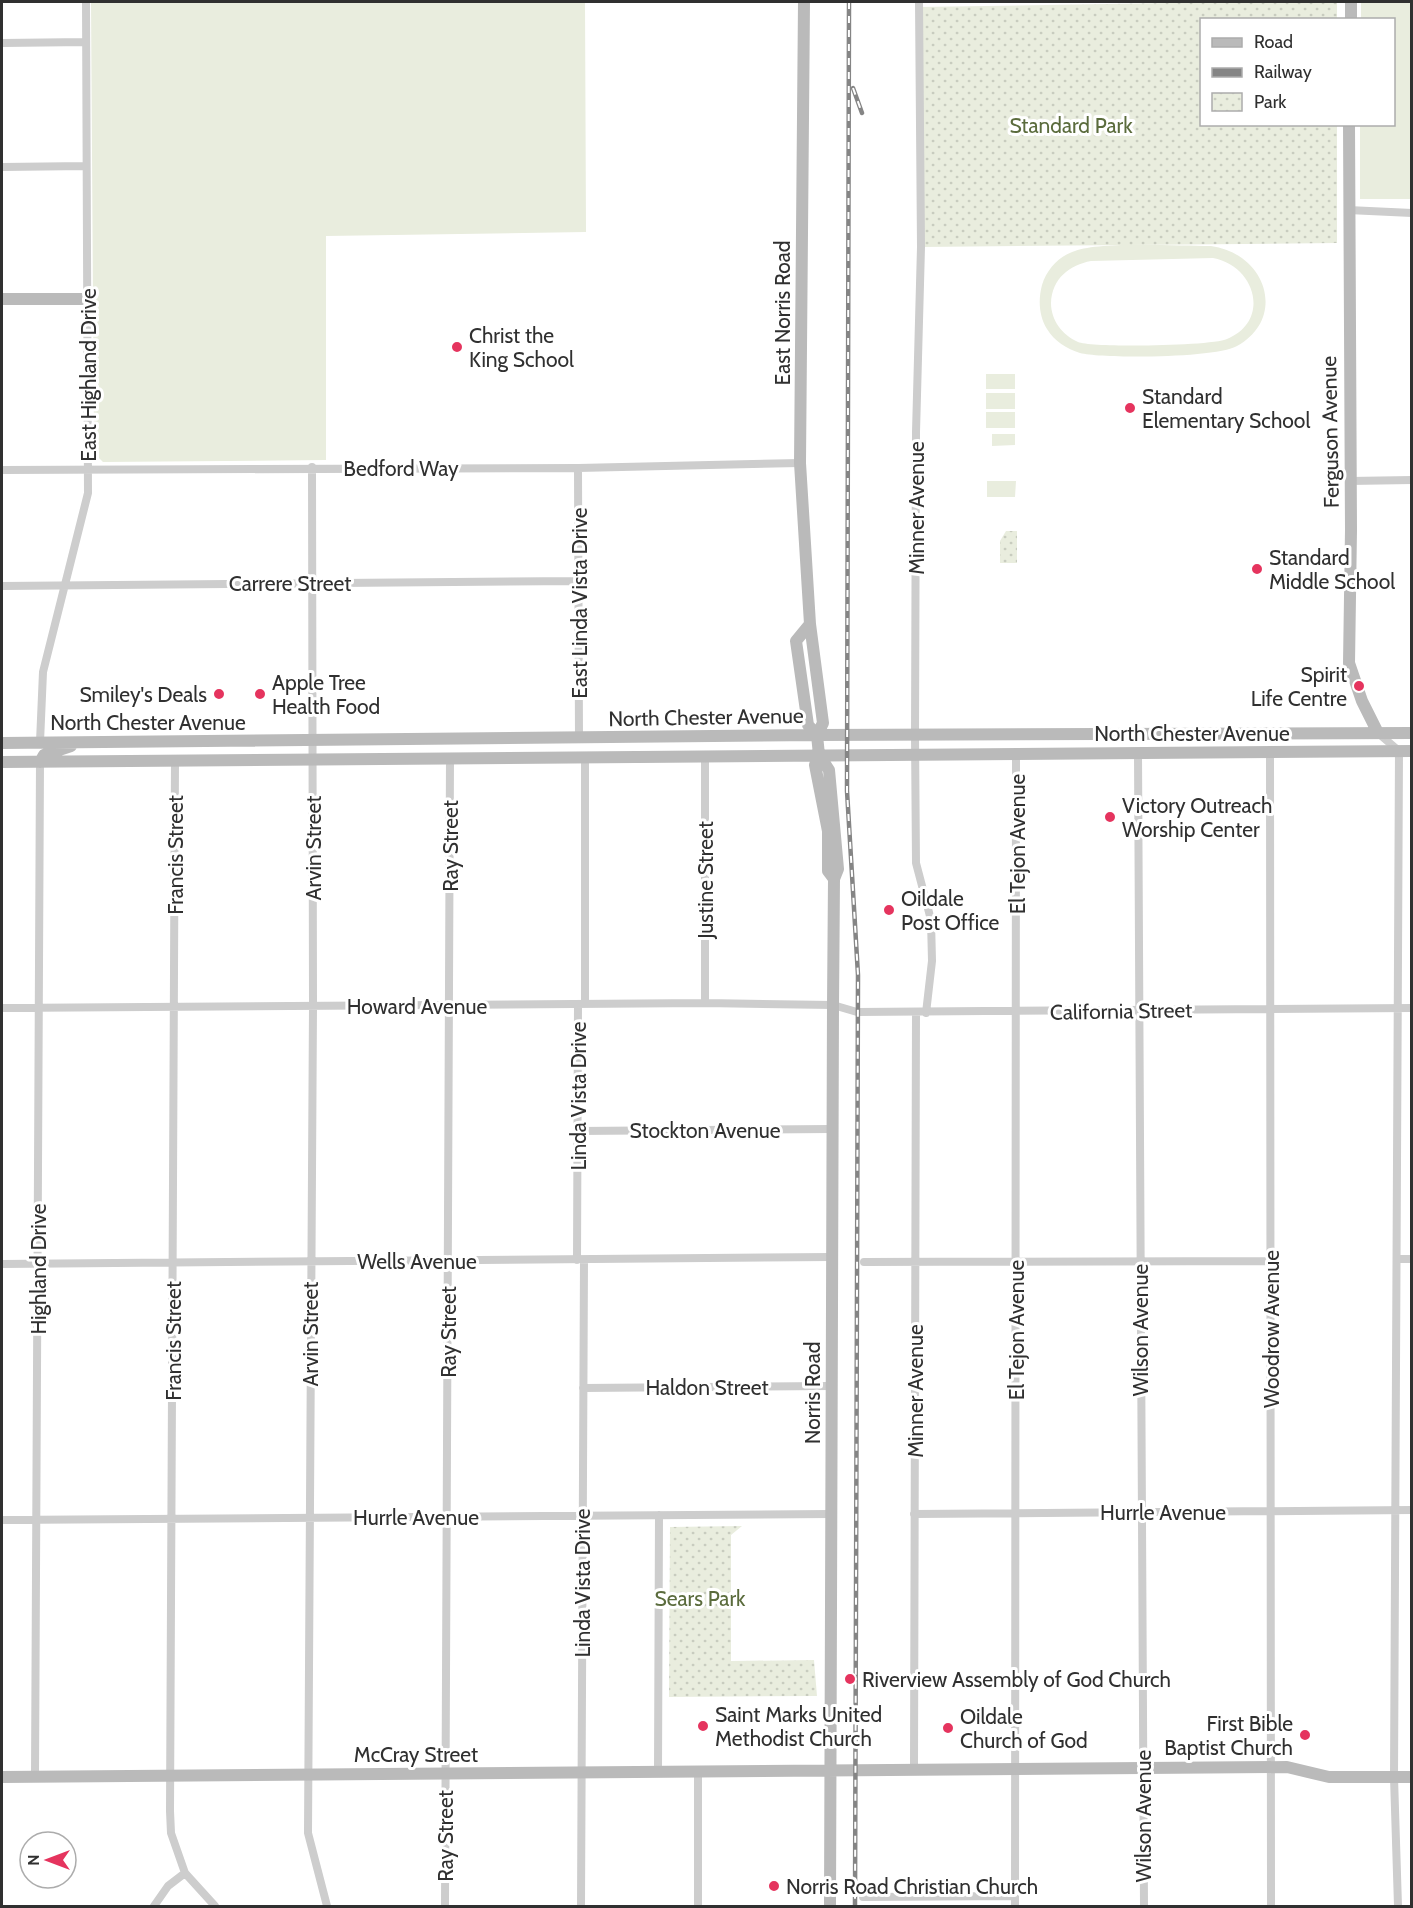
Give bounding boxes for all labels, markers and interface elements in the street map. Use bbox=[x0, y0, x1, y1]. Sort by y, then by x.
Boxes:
legend bbox=[1200, 18, 1395, 126]
text: Road bbox=[1254, 31, 1293, 53]
text: Railway bbox=[1254, 61, 1312, 83]
text: Park bbox=[1254, 91, 1287, 113]
park label: Standard Park bbox=[1009, 113, 1133, 138]
street label: East Norris Road bbox=[770, 241, 795, 385]
street label: East Highland Drive bbox=[76, 288, 101, 462]
place label: Christ the King School bbox=[469, 323, 574, 372]
marker: Christ the King School bbox=[450, 340, 464, 354]
street label: Ferguson Avenue bbox=[1316, 356, 1344, 508]
place label: Standard Elementary School bbox=[1142, 384, 1310, 433]
marker: Standard Elementary School bbox=[1123, 401, 1137, 415]
street label: Minner Avenue bbox=[904, 441, 929, 575]
street label: Bedford Way bbox=[343, 456, 459, 481]
street label: East Linda Vista Drive bbox=[567, 507, 592, 699]
place label: Standard Middle School bbox=[1269, 545, 1395, 594]
marker: Standard Middle School bbox=[1250, 562, 1264, 576]
street label: Carrere Street bbox=[229, 571, 351, 596]
place label: Spirit Life Centre bbox=[1251, 662, 1347, 711]
place label: Apple Tree Health Food bbox=[272, 670, 380, 719]
marker: Spirit Life Centre bbox=[1352, 679, 1366, 693]
place label: Smiley's Deals bbox=[79, 682, 207, 707]
marker: Smiley's Deals bbox=[212, 687, 226, 701]
marker: Apple Tree Health Food bbox=[253, 687, 267, 701]
street label: North Chester Avenue bbox=[608, 703, 804, 731]
street label: North Chester Avenue bbox=[50, 710, 246, 735]
street label: North Chester Avenue bbox=[1094, 721, 1290, 746]
street label: El Tejon Avenue bbox=[1005, 773, 1031, 914]
place label: Victory Outreach Worship Center bbox=[1122, 793, 1273, 842]
street label: Francis Street bbox=[163, 795, 188, 915]
street label: Arvin Street bbox=[301, 796, 326, 900]
street label: Ray Street bbox=[438, 800, 463, 892]
marker: Victory Outreach Worship Center bbox=[1103, 810, 1117, 824]
street label: Justine Street bbox=[693, 821, 718, 940]
place label: Oildale Post Office bbox=[901, 886, 1000, 935]
marker: Oildale Post Office bbox=[882, 903, 896, 917]
street label: Howard Avenue bbox=[347, 994, 488, 1019]
street label: California Street bbox=[1050, 997, 1192, 1025]
street label: Linda Vista Drive bbox=[566, 1021, 591, 1171]
street label: Stockton Avenue bbox=[629, 1118, 781, 1143]
street label: Highland Drive bbox=[26, 1203, 51, 1335]
street label: Wells Avenue bbox=[357, 1249, 477, 1274]
street label: Woodrow Avenue bbox=[1259, 1250, 1284, 1408]
street label: El Tejon Avenue bbox=[1004, 1259, 1030, 1400]
street label: Wilson Avenue bbox=[1128, 1264, 1153, 1396]
street label: Francis Street bbox=[161, 1281, 186, 1401]
street label: Arvin Street bbox=[298, 1282, 323, 1386]
street label: Ray Street bbox=[436, 1286, 461, 1378]
street label: Minner Avenue bbox=[903, 1324, 928, 1458]
street label: Norris Road bbox=[800, 1342, 825, 1444]
street label: Haldon Street bbox=[645, 1375, 769, 1400]
street label: Hurrle Avenue bbox=[1100, 1500, 1226, 1525]
street label: Hurrle Avenue bbox=[353, 1505, 479, 1530]
street label: Linda Vista Drive bbox=[570, 1508, 595, 1658]
park label: Sears Park bbox=[655, 1586, 746, 1611]
place label: Riverview Assembly of God Church bbox=[862, 1667, 1171, 1692]
marker: Riverview Assembly of God Church bbox=[843, 1672, 857, 1686]
place label: Saint Marks United Methodist Church bbox=[715, 1702, 882, 1751]
place label: Oildale Church of God bbox=[960, 1704, 1088, 1753]
place label: First Bible Baptist Church bbox=[1164, 1711, 1293, 1760]
marker: Saint Marks United Methodist Church bbox=[696, 1719, 710, 1733]
marker: Oildale Church of God bbox=[941, 1721, 955, 1735]
marker: First Bible Baptist Church bbox=[1298, 1728, 1312, 1742]
street label: McCray Street bbox=[354, 1742, 478, 1767]
street label: Wilson Avenue bbox=[1131, 1750, 1156, 1882]
street label: Ray Street bbox=[433, 1790, 458, 1882]
north arrow bbox=[18, 1830, 78, 1890]
text: N bbox=[24, 1854, 43, 1866]
place label: Norris Road Christian Church bbox=[786, 1874, 1038, 1899]
marker: Norris Road Christian Church bbox=[767, 1879, 781, 1893]

